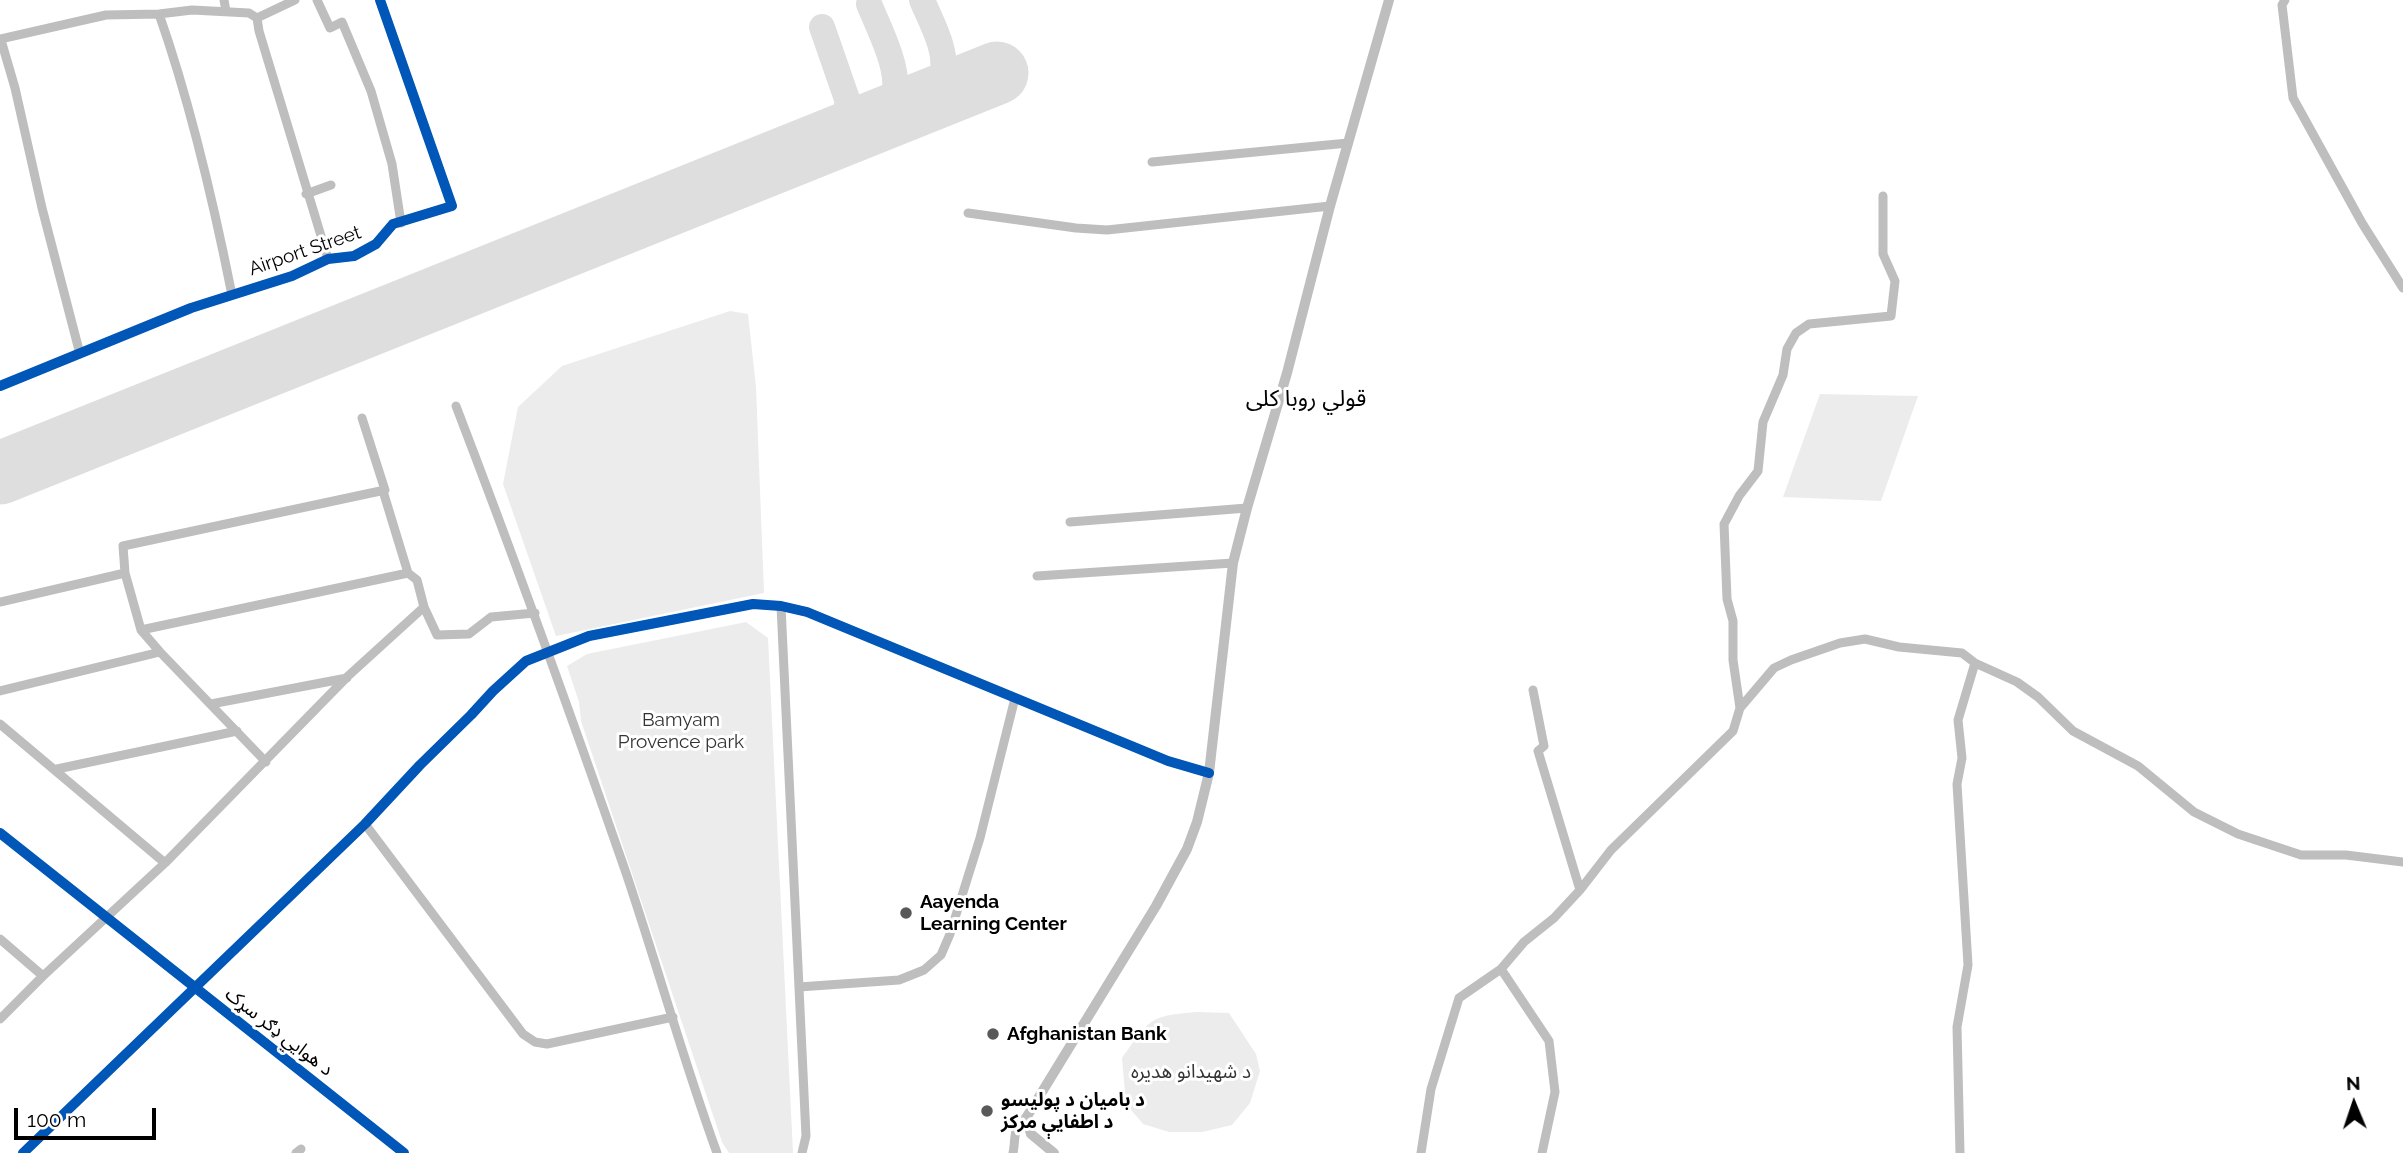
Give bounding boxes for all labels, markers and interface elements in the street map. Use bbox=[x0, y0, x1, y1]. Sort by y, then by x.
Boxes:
street label: Airport Street bbox=[246, 221, 364, 281]
district label: قولي روبا کلی bbox=[1246, 385, 1366, 413]
park label: Bamyam Provence park bbox=[618, 709, 744, 753]
place label: Aayenda Learning Center bbox=[920, 891, 1067, 935]
marker: Aayenda Learning Center bbox=[898, 905, 914, 921]
street label: د هوايي ډګر سړک bbox=[221, 983, 337, 1081]
place label: Afghanistan Bank bbox=[1007, 1023, 1167, 1045]
marker: Afghanistan Bank bbox=[985, 1026, 1001, 1042]
park label: د شهیدانو هدیره bbox=[1131, 1061, 1251, 1083]
north arrow bbox=[2319, 1069, 2389, 1139]
text: N bbox=[2346, 1072, 2361, 1094]
place label: د بامیان د پولیسو د اطفايې مرکز bbox=[1001, 1089, 1145, 1133]
scale bar bbox=[18, 1094, 159, 1138]
marker: د بامیان د پولیسو د اطفايې مرکز bbox=[979, 1103, 995, 1119]
text: 100 m bbox=[27, 1107, 86, 1132]

